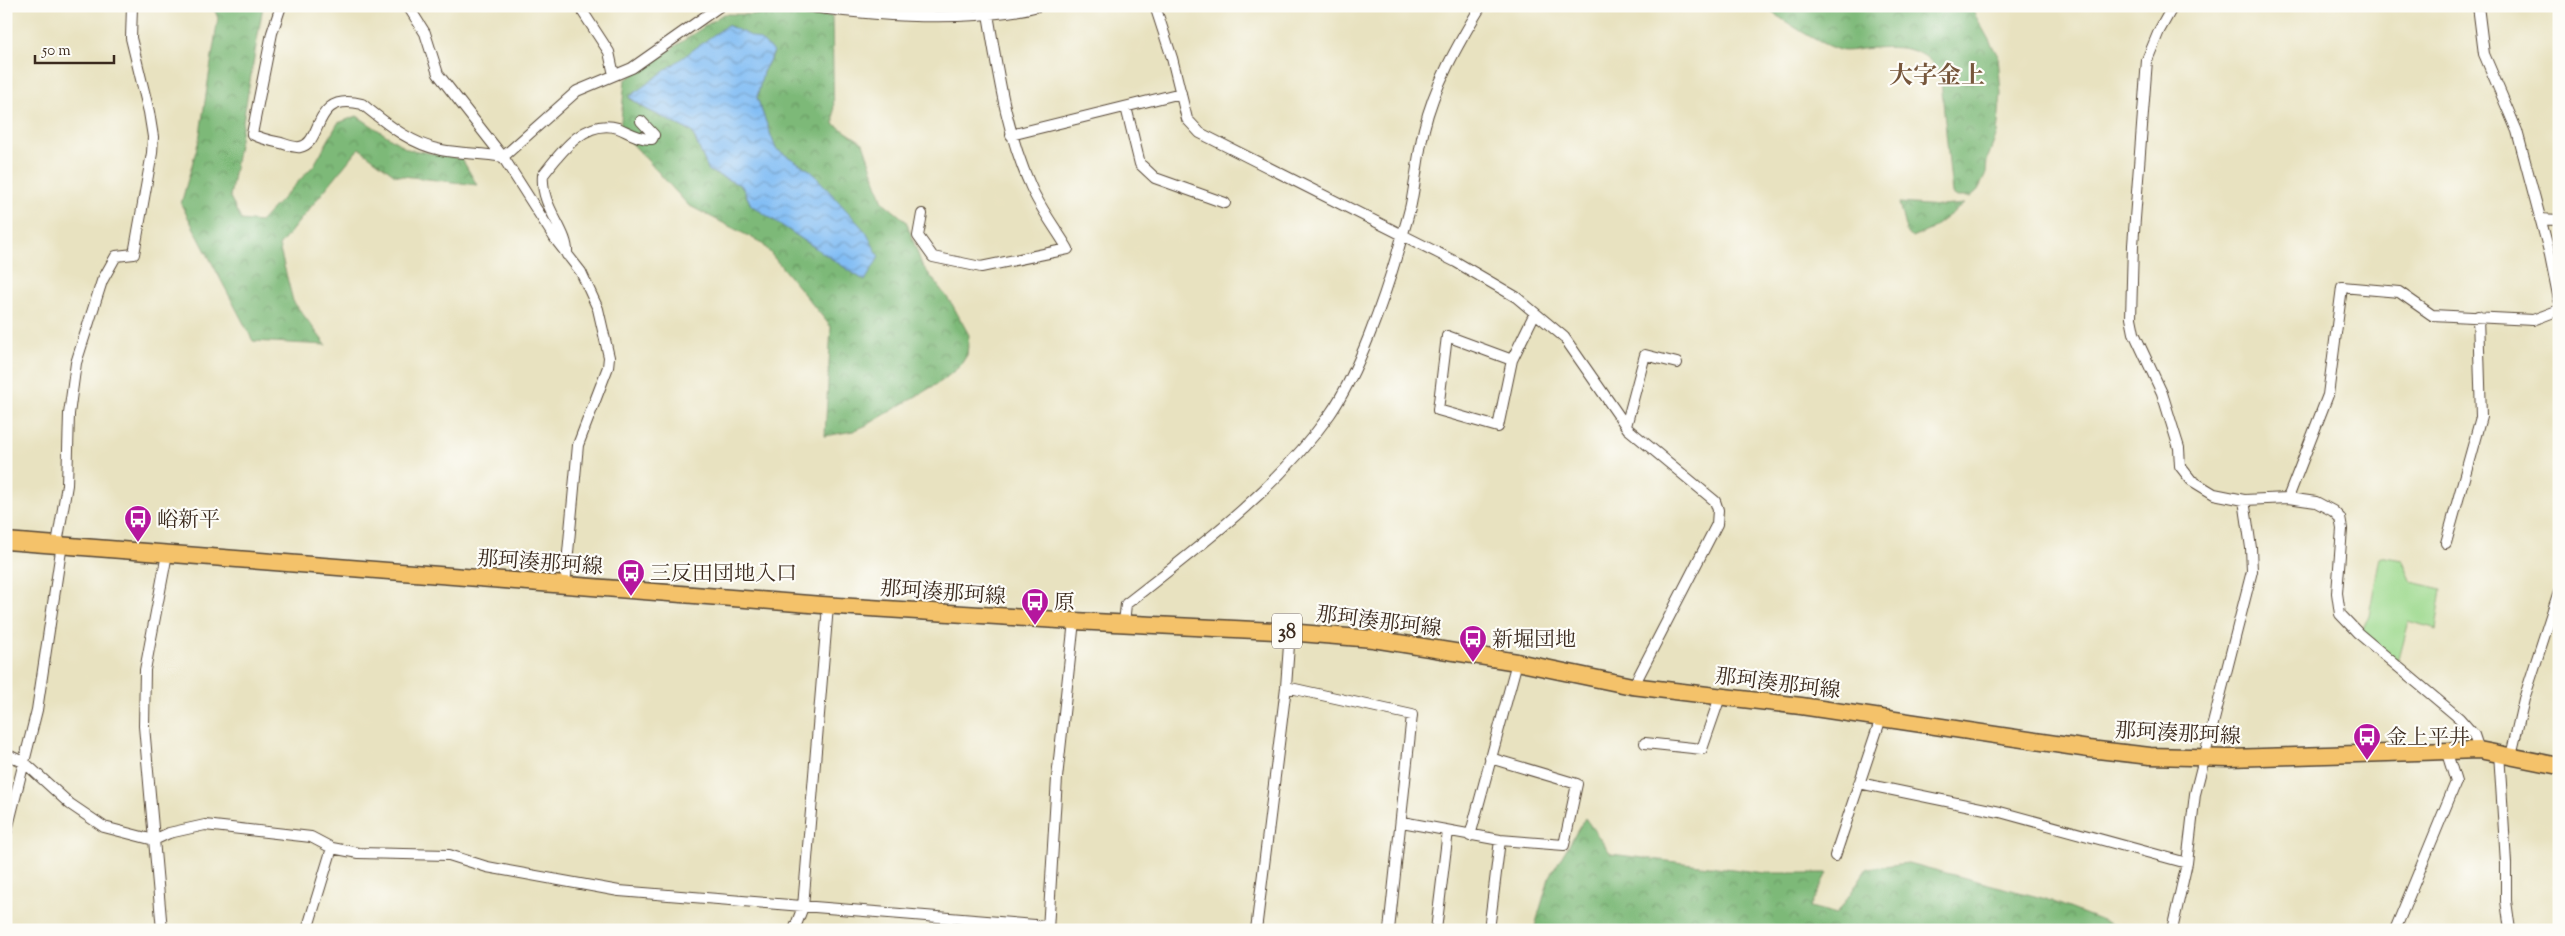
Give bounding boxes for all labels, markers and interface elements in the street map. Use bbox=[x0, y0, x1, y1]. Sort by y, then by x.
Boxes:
scale bar bbox=[35, 32, 114, 64]
text: 50 m bbox=[41, 41, 71, 62]
district label: 大字金上 bbox=[1889, 60, 1985, 94]
bus stop icon: 峪新平 bbox=[123, 504, 153, 543]
place label: 峪新平 bbox=[157, 506, 220, 536]
street label: 那珂湊那珂線 bbox=[476, 545, 604, 583]
bus stop icon: 三反田団地入口 bbox=[616, 558, 646, 597]
place label: 三反田団地入口 bbox=[650, 560, 797, 590]
street label: 那珂湊那珂線 bbox=[879, 575, 1007, 613]
bus stop icon: 原 bbox=[1020, 587, 1050, 626]
place label: 原 bbox=[1054, 589, 1075, 619]
street label: 那珂湊那珂線 bbox=[1314, 600, 1443, 646]
road number: 38 bbox=[1272, 614, 1302, 648]
bus stop icon: 新堀団地 bbox=[1458, 624, 1488, 663]
place label: 新堀団地 bbox=[1492, 626, 1576, 656]
street label: 那珂湊那珂線 bbox=[1713, 662, 1842, 708]
street label: 那珂湊那珂線 bbox=[2114, 717, 2242, 753]
bus stop icon: 金上平井 bbox=[2352, 722, 2382, 761]
place label: 金上平井 bbox=[2386, 724, 2470, 754]

